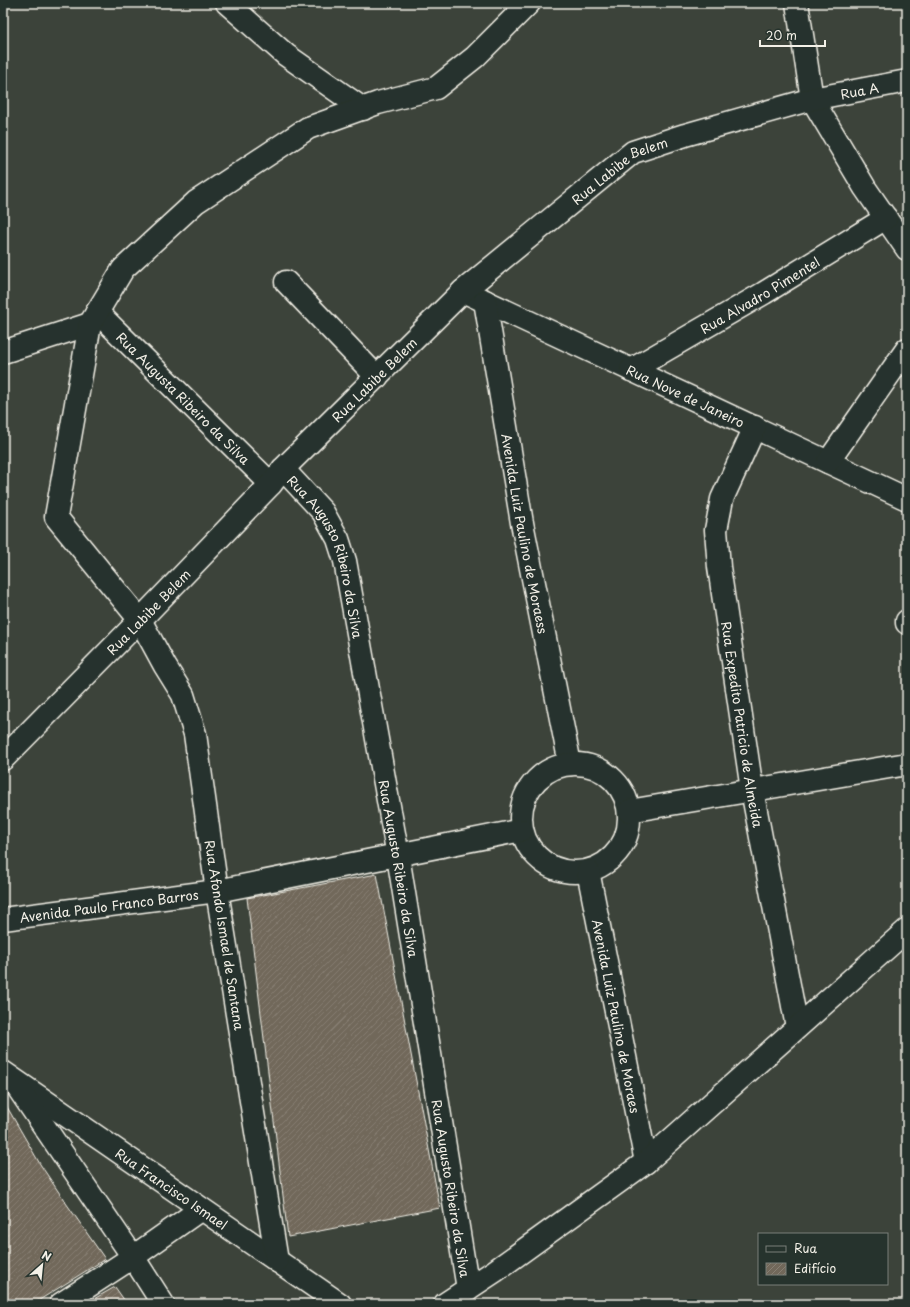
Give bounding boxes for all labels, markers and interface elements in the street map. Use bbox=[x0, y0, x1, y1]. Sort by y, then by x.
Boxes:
scale bar bbox=[760, 22, 825, 48]
text: 20 m bbox=[766, 26, 797, 44]
street label: Rua A bbox=[839, 77, 880, 103]
street label: Rua Labibe Belem bbox=[567, 132, 670, 208]
street label: Rua Alvadro Pimentel bbox=[696, 252, 823, 338]
street label: Rua Augusta Ribeiro da Silva bbox=[113, 327, 255, 468]
street label: Rua Labibe Belem bbox=[327, 333, 421, 426]
street label: Rua Nove de Janeiro bbox=[624, 360, 748, 431]
street label: Avenida Luiz Paulino de Moraess bbox=[498, 432, 553, 635]
street label: Rua Augusto Ribeiro da Silva bbox=[284, 471, 368, 640]
street label: Rua Labibe Belem bbox=[102, 564, 194, 659]
street label: Rua Expedito Patricio de Almeida bbox=[718, 620, 769, 830]
street label: Rua Augusto Ribeiro da Silva bbox=[375, 778, 424, 959]
street label: Rua Afondo Ismael de Santana bbox=[201, 839, 250, 1032]
street label: Avenida Paulo Franco Barros bbox=[19, 884, 200, 926]
street label: Avenida Luiz Paulino de Moraes bbox=[588, 918, 646, 1115]
street label: Rua Augusto Ribeiro da Silva bbox=[428, 1098, 475, 1279]
street label: Rua Francisco Ismael bbox=[112, 1143, 232, 1233]
legend bbox=[758, 1233, 888, 1285]
text: Rua bbox=[794, 1239, 818, 1257]
north arrow bbox=[22, 1245, 62, 1285]
text: N bbox=[39, 1246, 55, 1265]
text: Edifício bbox=[794, 1259, 836, 1277]

